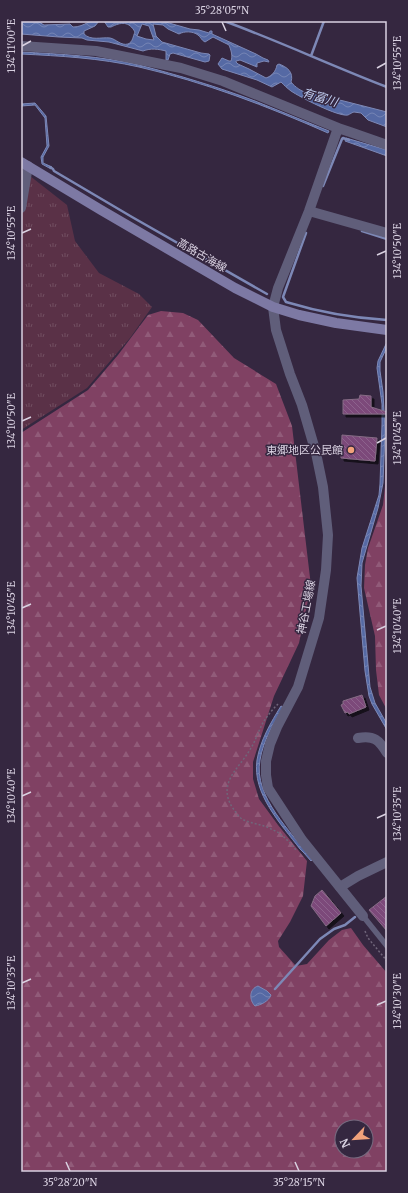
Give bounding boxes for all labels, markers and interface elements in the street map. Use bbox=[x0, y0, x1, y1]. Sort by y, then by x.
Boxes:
text: 35°28'05"N bbox=[195, 4, 249, 17]
text: 134°11'00"E bbox=[5, 18, 18, 73]
text: 134°10'55"E bbox=[391, 35, 404, 90]
water label: 有富川 bbox=[301, 85, 341, 110]
text: 134°10'55"E bbox=[5, 205, 18, 260]
text: 134°10'50"E bbox=[391, 223, 404, 279]
street label: 高路古海線 bbox=[175, 235, 229, 275]
text: 134°10'50"E bbox=[5, 393, 18, 449]
text: 134°10'45"E bbox=[391, 411, 404, 465]
place label: 東郷地区公民館 bbox=[266, 443, 343, 457]
marker: 東郷地区公民館 bbox=[346, 445, 356, 455]
street label: 神谷工場線 bbox=[294, 579, 318, 635]
text: 134°10'45"E bbox=[5, 581, 18, 635]
text: 134°10'40"E bbox=[391, 598, 404, 654]
text: 134°10'40"E bbox=[5, 768, 18, 824]
text: 134°10'35"E bbox=[391, 786, 404, 841]
text: 134°10'35"E bbox=[5, 955, 18, 1010]
text: 134°10'30"E bbox=[391, 972, 404, 1029]
north arrow bbox=[334, 1119, 374, 1159]
text: N bbox=[337, 1136, 353, 1150]
text: 35°28'20"N bbox=[43, 1176, 97, 1189]
text: 35°28'15"N bbox=[273, 1176, 325, 1189]

